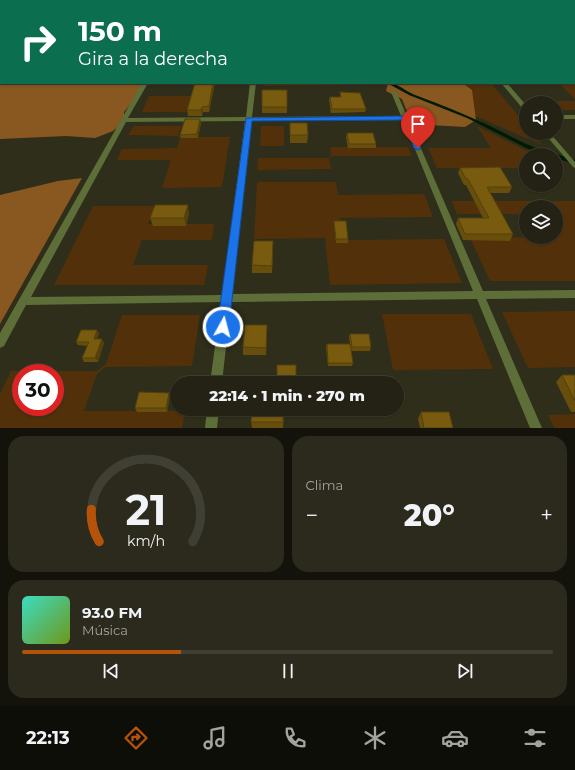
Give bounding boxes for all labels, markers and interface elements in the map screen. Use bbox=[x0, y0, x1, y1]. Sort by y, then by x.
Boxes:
text: 150 m bbox=[78, 14, 162, 48]
icon: right bbox=[12, 16, 64, 68]
text: Gira a la derecha bbox=[78, 48, 228, 70]
map controls bbox=[519, 96, 563, 244]
button: sound bbox=[519, 96, 563, 140]
pin bbox=[401, 107, 435, 148]
icon: arrive bbox=[407, 113, 429, 135]
button: search bbox=[519, 148, 563, 192]
button: layers bbox=[519, 200, 563, 244]
position arrow bbox=[202, 306, 244, 348]
speed limit sign: 30 bbox=[12, 364, 64, 416]
text: 22:14 · 1 min · 270 m bbox=[209, 386, 365, 405]
text: Clima bbox=[306, 477, 343, 493]
text: 21 bbox=[125, 485, 166, 535]
text: 20° bbox=[404, 497, 455, 534]
text: − bbox=[306, 502, 318, 529]
text: + bbox=[540, 502, 553, 529]
text: km/h bbox=[127, 532, 165, 550]
text: 93.0 FM bbox=[82, 603, 142, 622]
text: Música bbox=[82, 622, 128, 638]
icon: previous bbox=[100, 660, 122, 682]
icon: pause bbox=[277, 660, 299, 682]
icon: next bbox=[454, 660, 476, 682]
icon: directions bbox=[122, 724, 150, 752]
icon: music bbox=[201, 724, 229, 752]
icon: phone bbox=[281, 724, 309, 752]
icon: climate bbox=[361, 724, 389, 752]
icon: car bbox=[441, 724, 469, 752]
icon: filters bbox=[521, 724, 549, 752]
text: 22:13 bbox=[26, 727, 70, 749]

